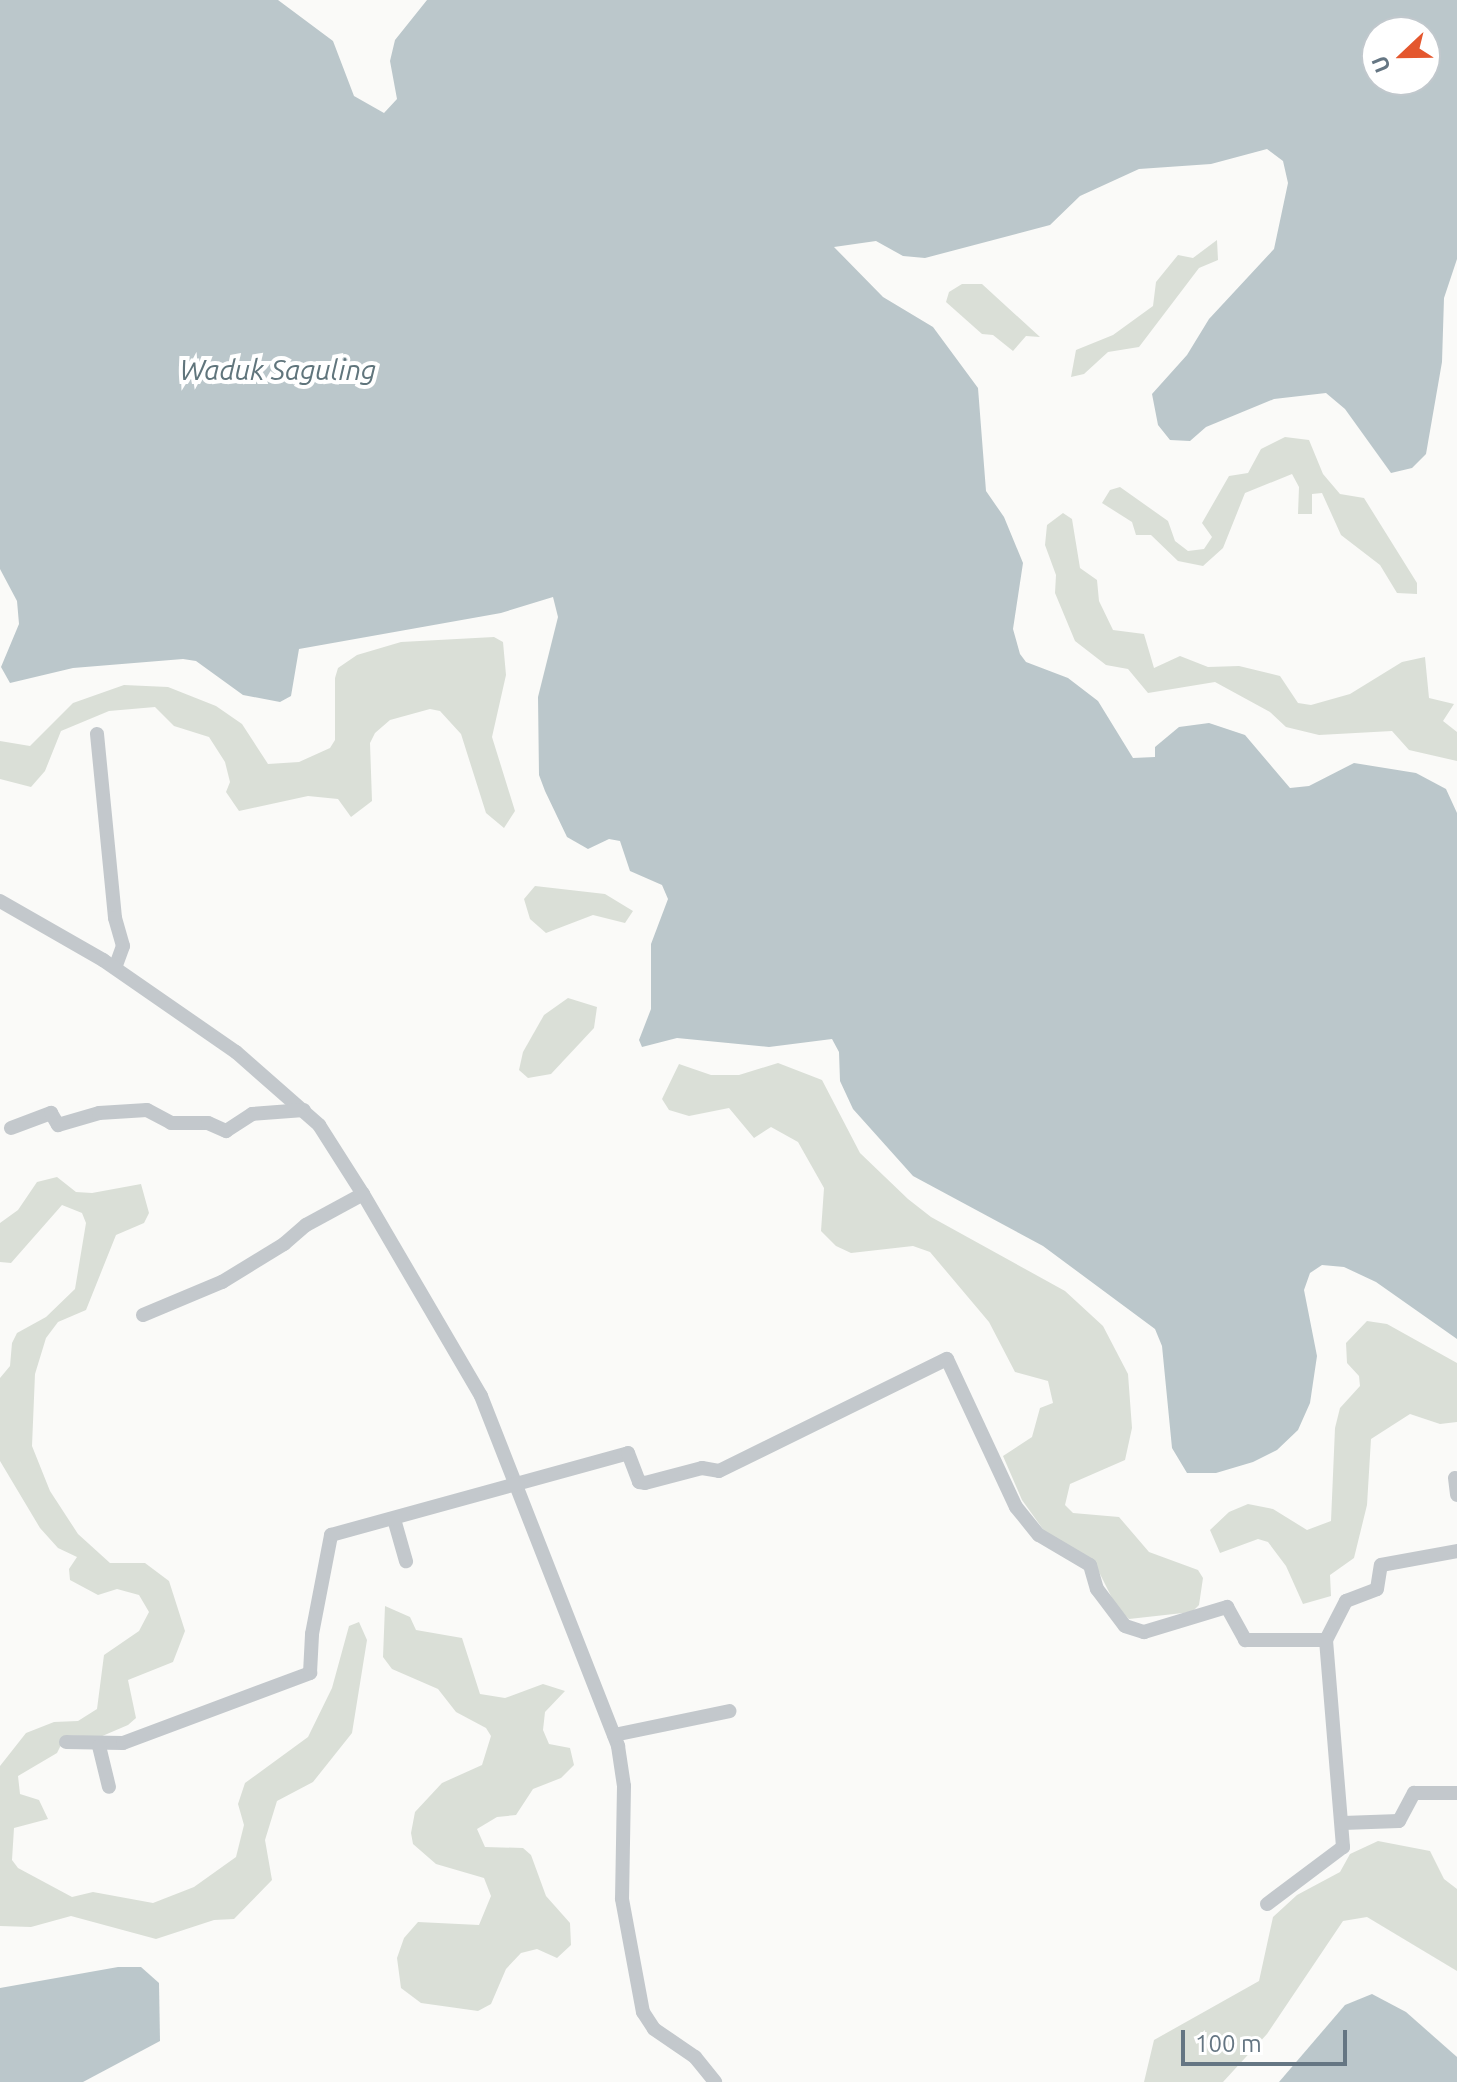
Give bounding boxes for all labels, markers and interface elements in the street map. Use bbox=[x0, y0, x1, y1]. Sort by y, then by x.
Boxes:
north arrow bbox=[1361, 16, 1441, 96]
text: U bbox=[1366, 53, 1395, 76]
water label: Waduk Saguling bbox=[180, 353, 376, 387]
scale bar bbox=[1185, 2014, 1351, 2064]
text: 100 m bbox=[1195, 2030, 1262, 2057]

